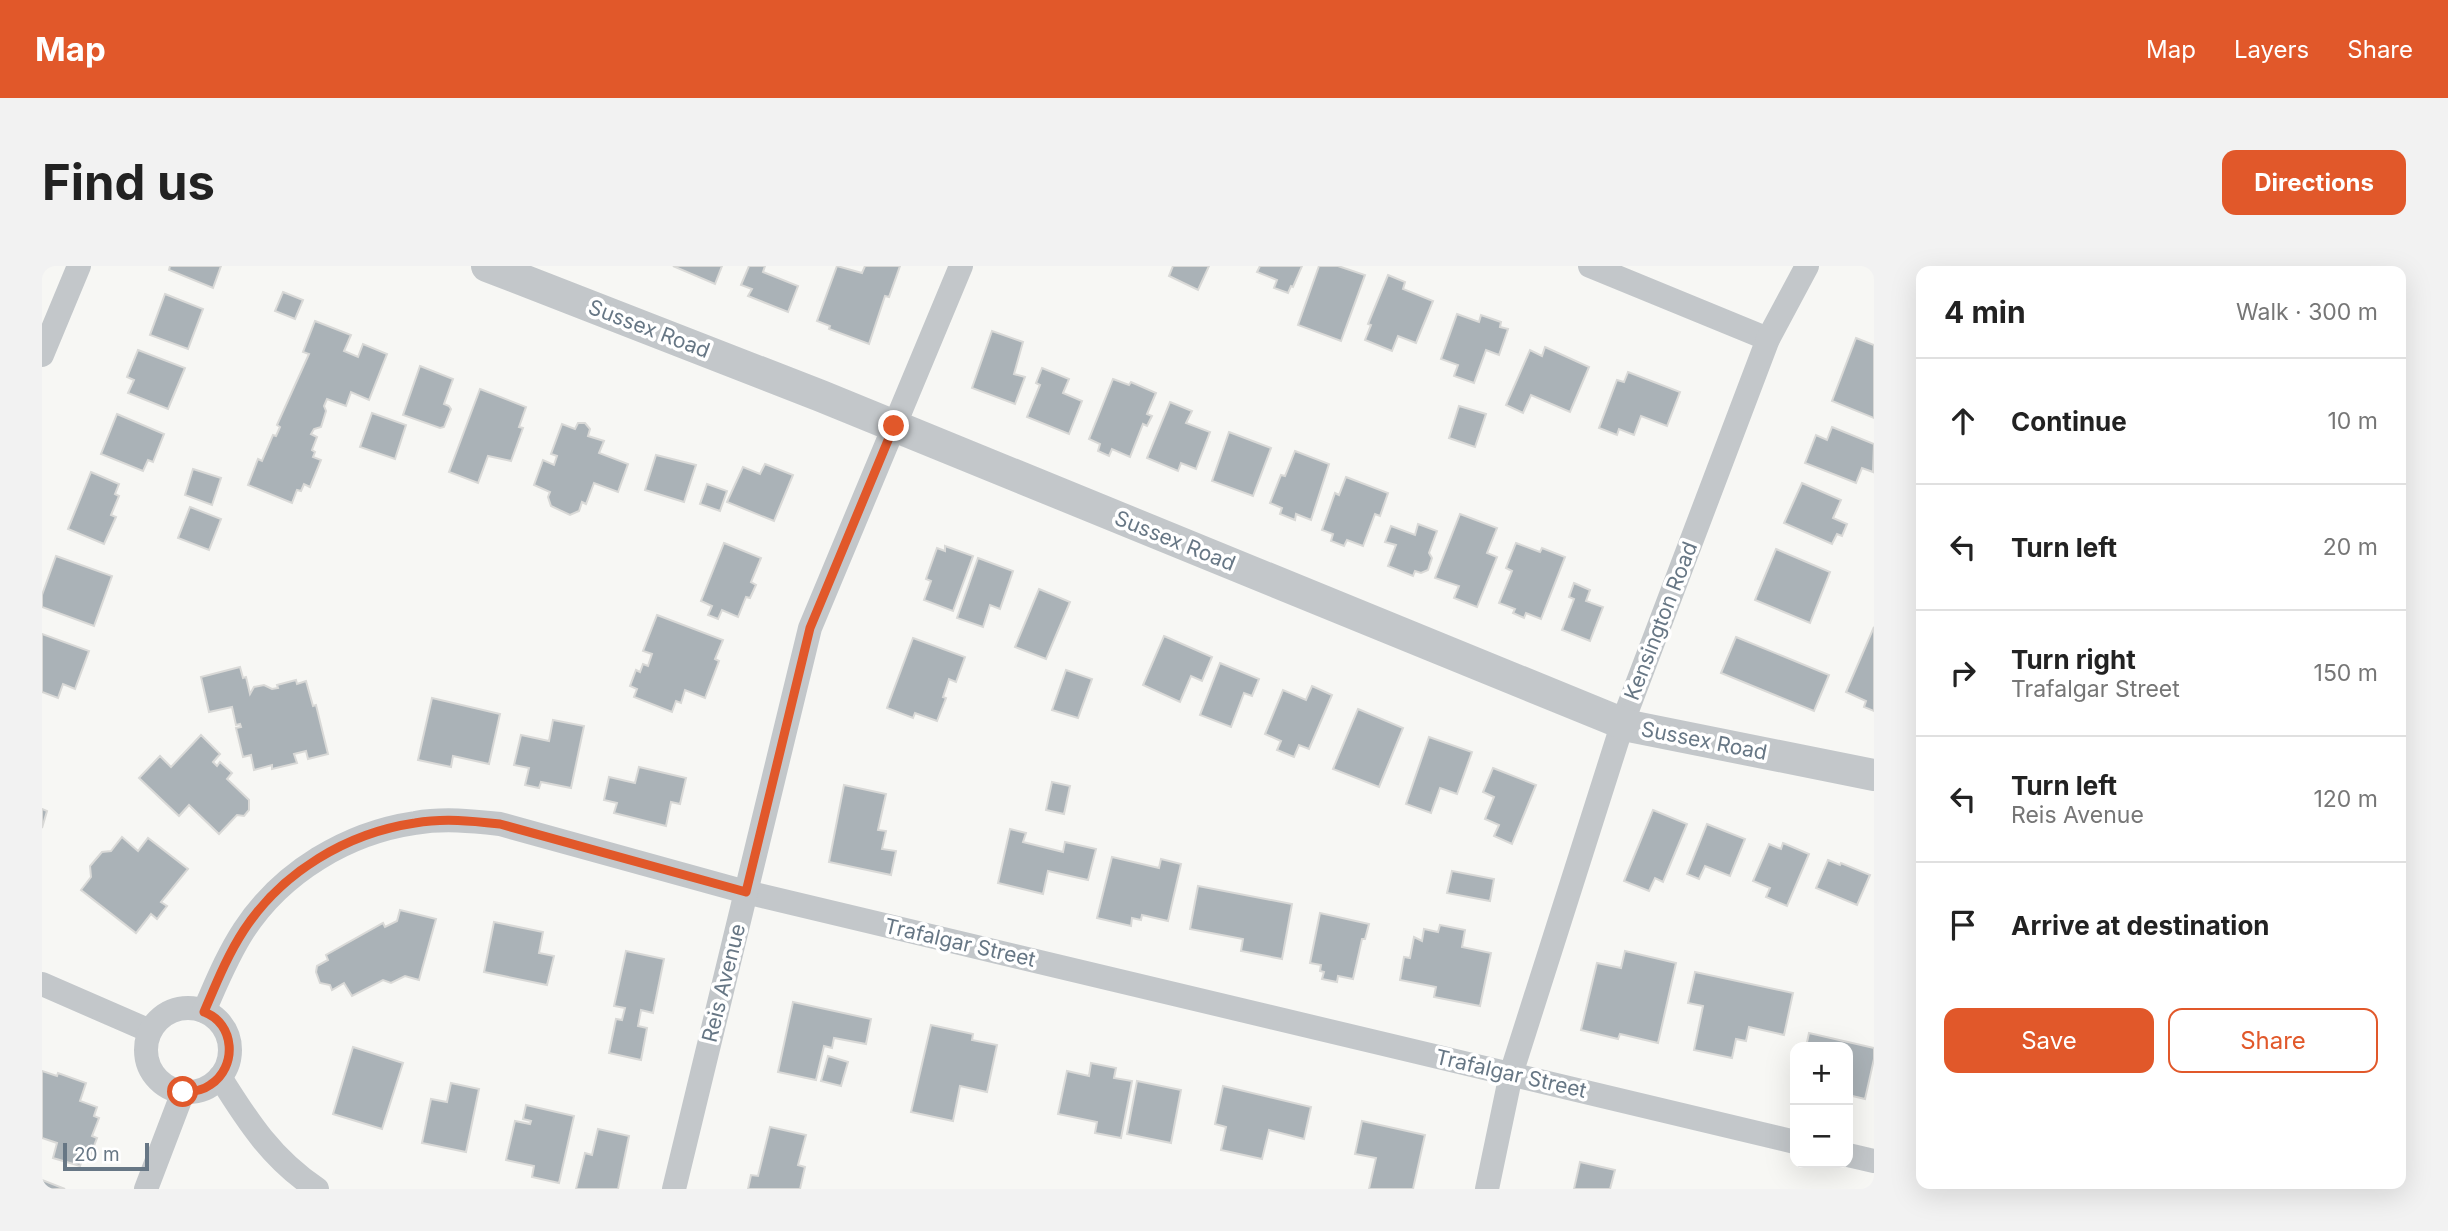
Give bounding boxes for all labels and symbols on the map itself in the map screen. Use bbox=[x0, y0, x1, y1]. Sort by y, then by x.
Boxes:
street label: Sussex Road bbox=[585, 294, 713, 363]
route end bbox=[878, 410, 909, 441]
street label: Sussex Road bbox=[1111, 505, 1239, 576]
street label: Kensington Road bbox=[1619, 538, 1702, 704]
street label: Sussex Road bbox=[1639, 716, 1769, 765]
street label: Trafalgar Street bbox=[882, 913, 1038, 972]
street label: Reis Avenue bbox=[697, 921, 750, 1045]
street label: Trafalgar Street bbox=[1433, 1044, 1589, 1103]
route start bbox=[167, 1076, 198, 1107]
scale bar bbox=[63, 1140, 149, 1172]

